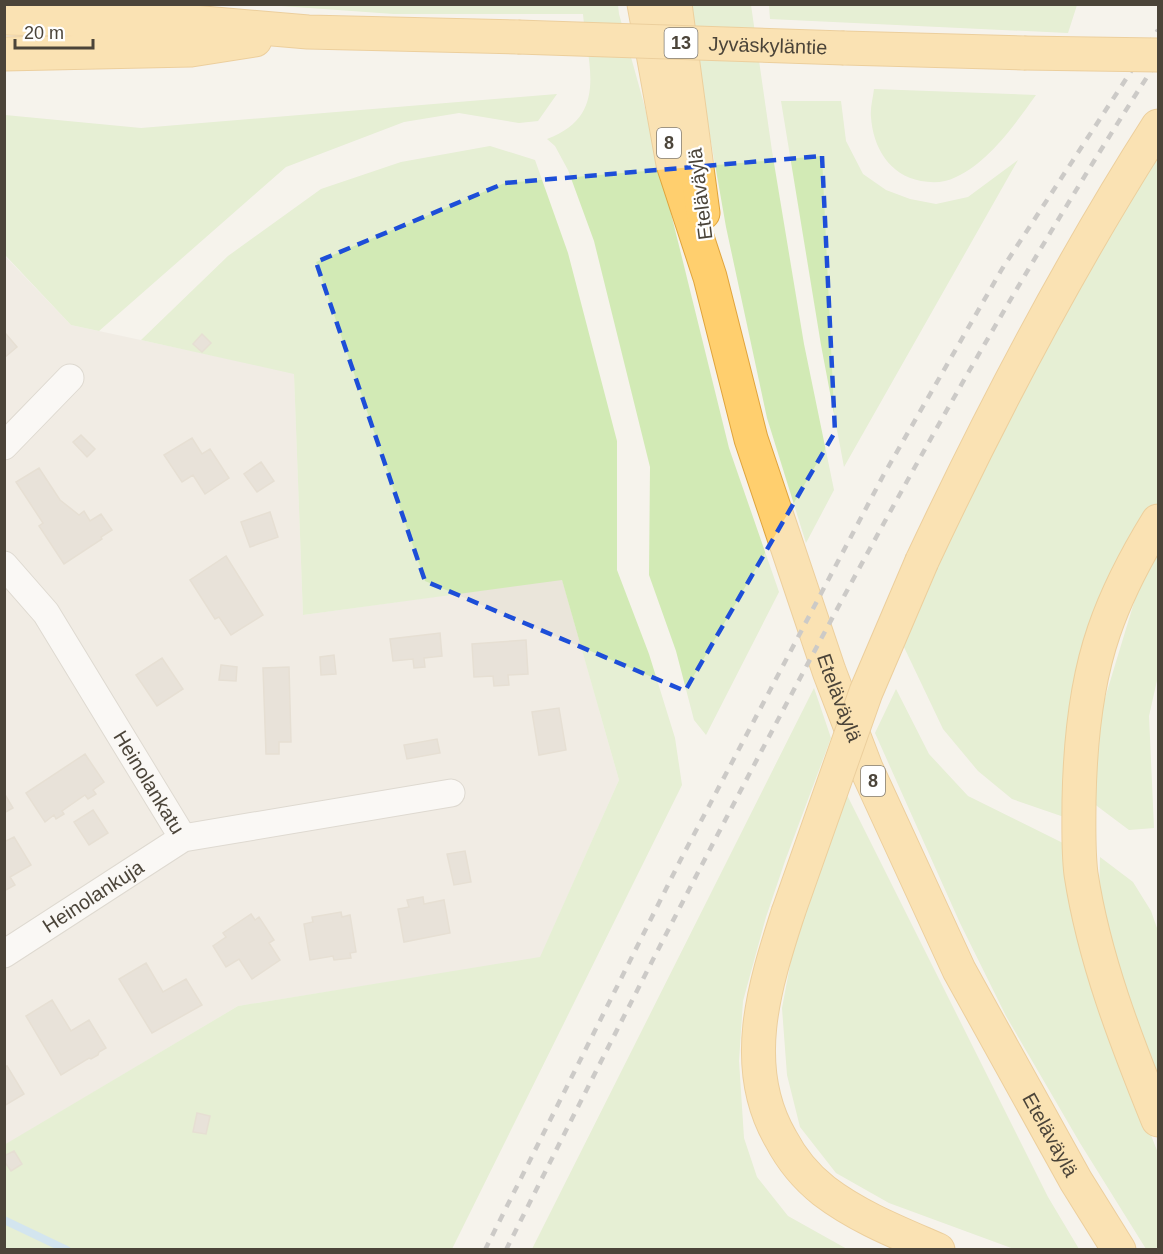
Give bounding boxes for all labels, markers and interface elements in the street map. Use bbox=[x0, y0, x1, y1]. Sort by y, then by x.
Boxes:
scale bar bbox=[15, 12, 93, 50]
text: 20 m bbox=[24, 23, 64, 43]
road number: 13 bbox=[664, 28, 698, 58]
street label: Jyväskyläntie bbox=[708, 32, 828, 58]
road number: 8 bbox=[657, 128, 681, 158]
street label: Eteläväylä bbox=[683, 146, 717, 241]
street label: Eteläväylä bbox=[813, 651, 866, 746]
street label: Heinolankatu bbox=[109, 727, 189, 838]
road number: 8 bbox=[861, 766, 885, 796]
street label: Heinolankuja bbox=[38, 855, 148, 937]
street label: Eteläväylä bbox=[1018, 1089, 1083, 1181]

